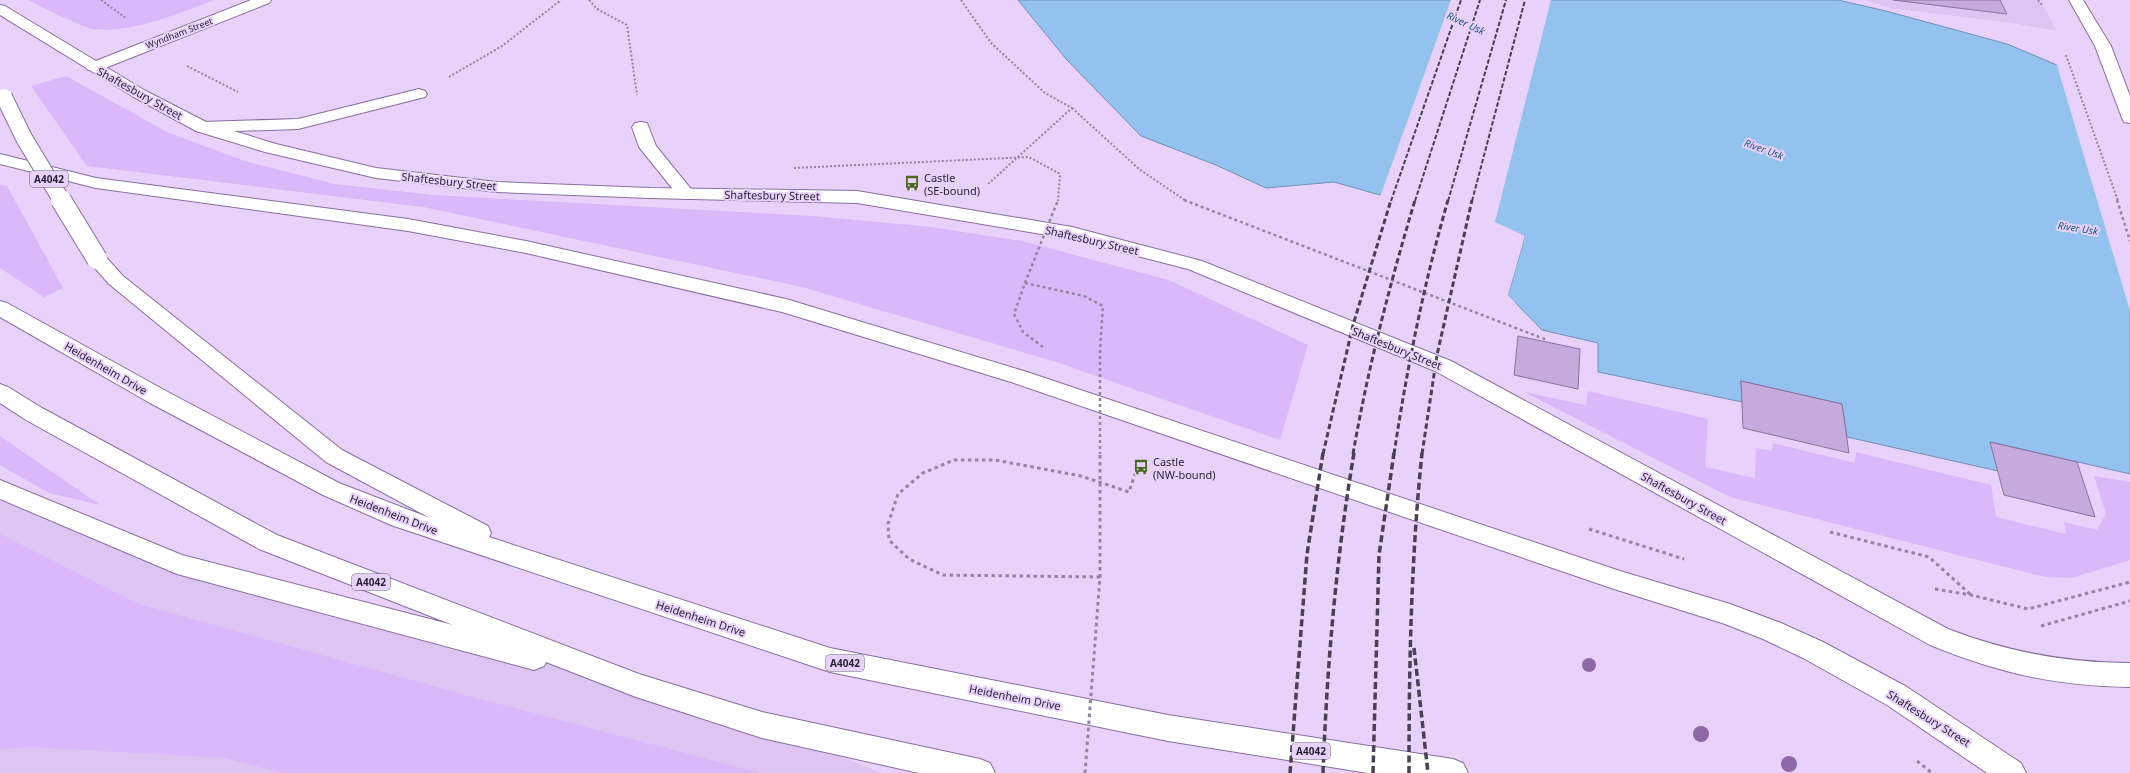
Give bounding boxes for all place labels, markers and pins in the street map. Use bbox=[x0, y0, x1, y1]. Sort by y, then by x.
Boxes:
place label: Castle (SE-bound) bbox=[924, 170, 980, 198]
bus stop icon: Castle (SE-bound) bbox=[903, 174, 921, 192]
place label: Castle (NW-bound) bbox=[1153, 454, 1216, 482]
bus stop icon: Castle (NW-bound) bbox=[1132, 458, 1150, 476]

